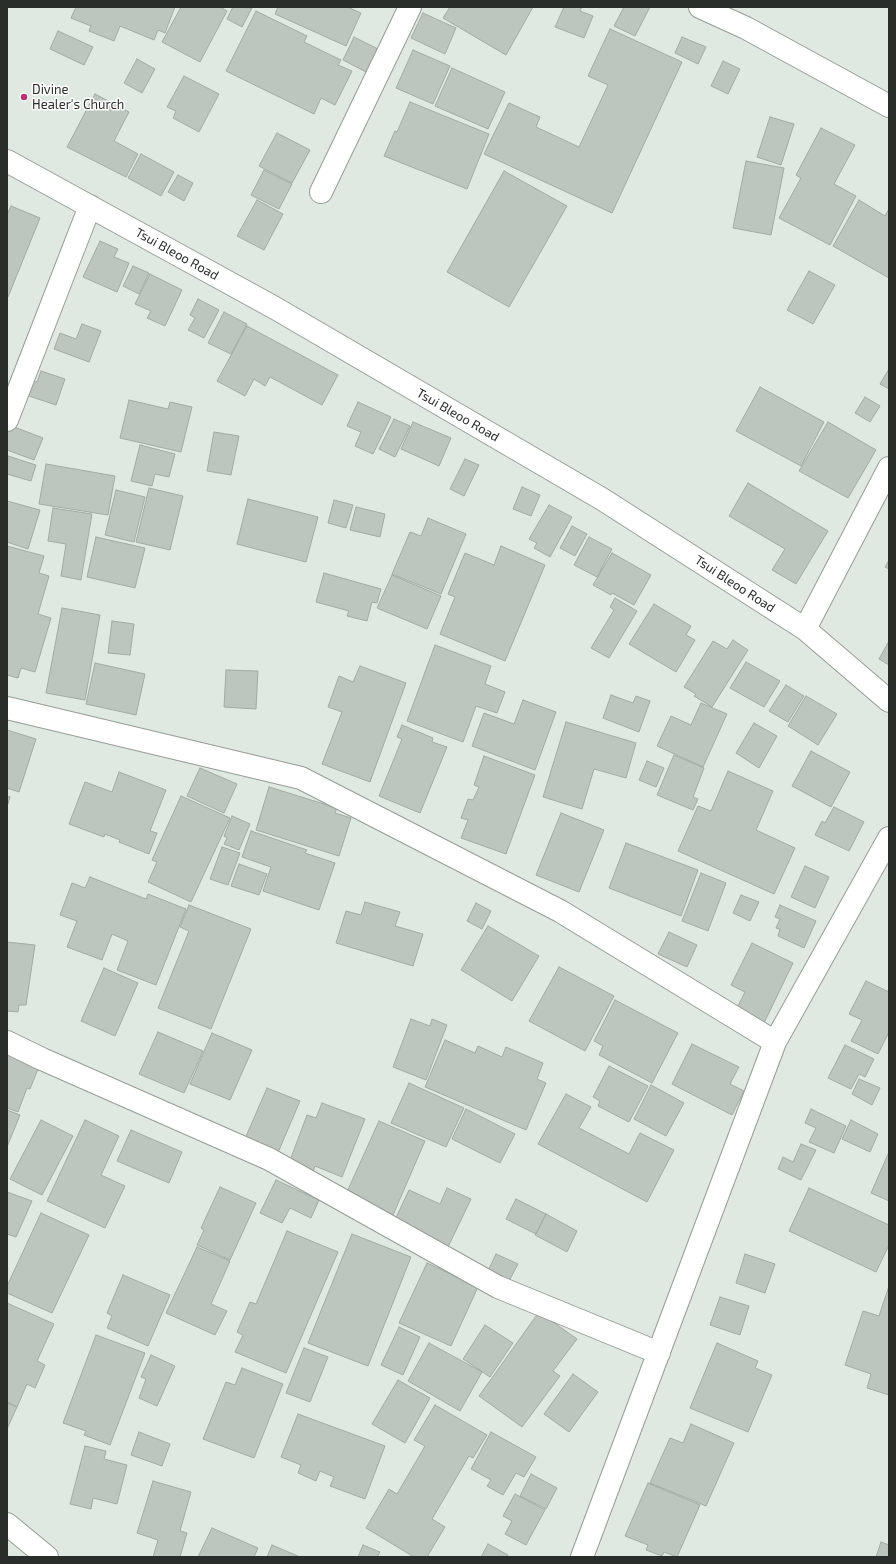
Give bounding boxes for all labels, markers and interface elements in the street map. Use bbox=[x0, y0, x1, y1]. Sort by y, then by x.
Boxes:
place label: Divine Healer's Church bbox=[32, 82, 124, 113]
marker: Divine Healer's Church bbox=[19, 92, 29, 102]
street label: Tsui Bleoo Road bbox=[133, 225, 221, 283]
street label: Tsui Bleoo Road bbox=[414, 385, 502, 445]
street label: Tsui Bleoo Road bbox=[692, 552, 778, 616]

